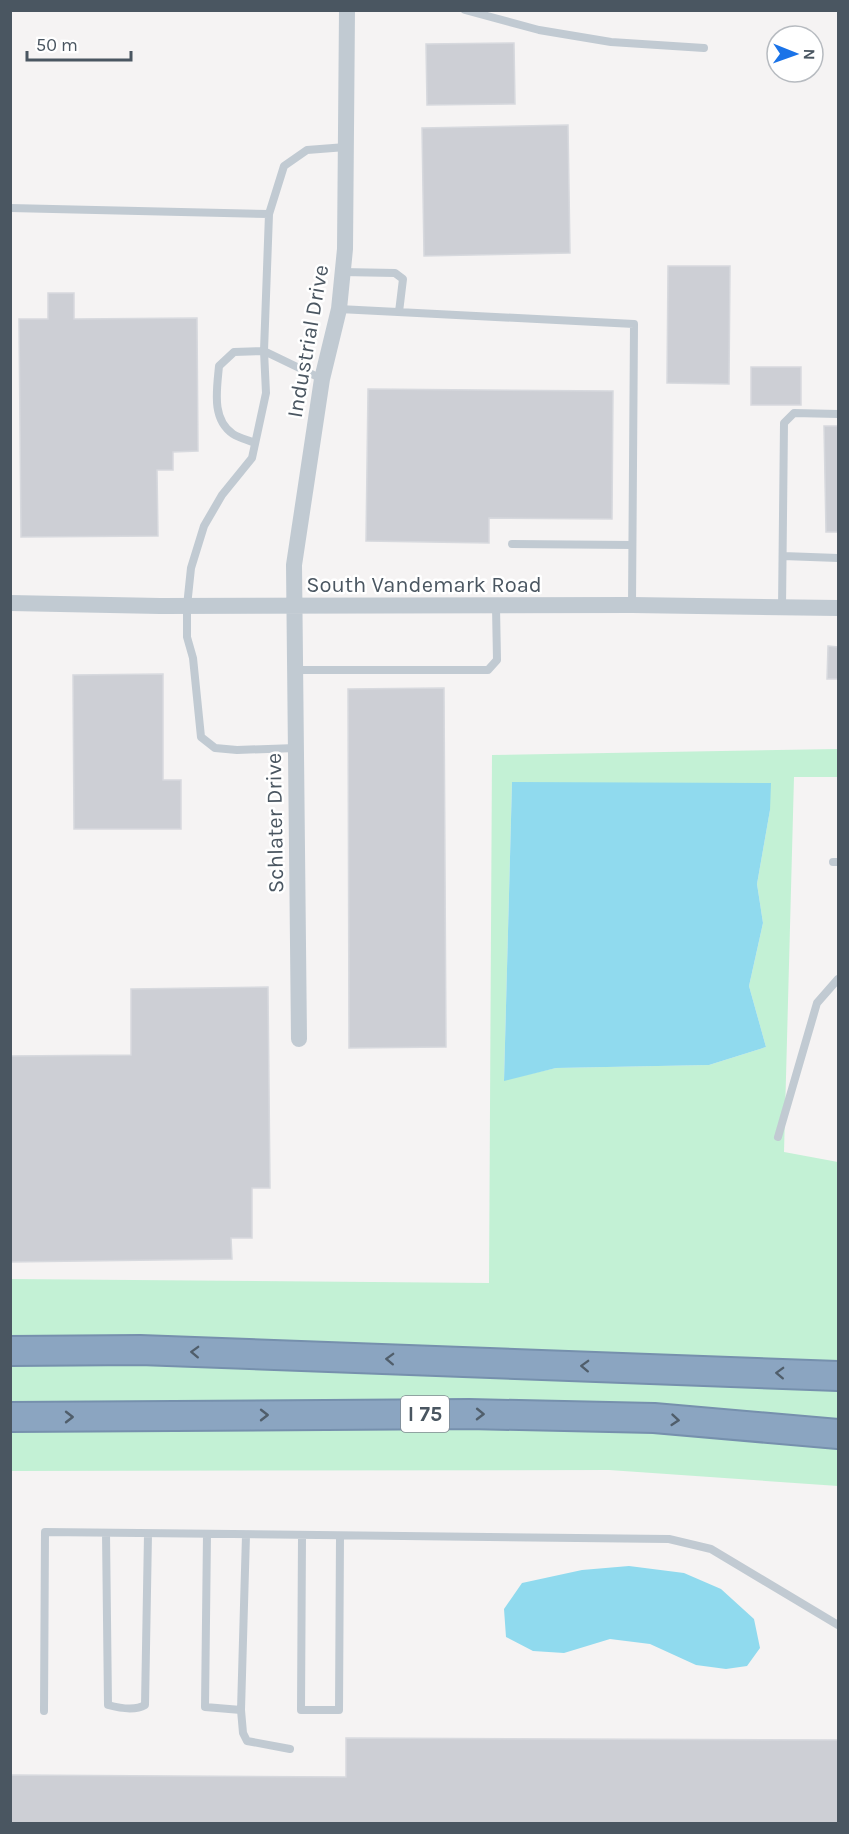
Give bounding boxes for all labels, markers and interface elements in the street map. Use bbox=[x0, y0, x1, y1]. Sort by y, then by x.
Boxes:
scale bar bbox=[27, 24, 130, 62]
north arrow bbox=[765, 24, 825, 84]
text: 50 m bbox=[36, 34, 78, 56]
text: N bbox=[800, 48, 819, 60]
street label: Industrial Drive bbox=[282, 263, 334, 420]
street label: South Vandemark Road bbox=[306, 572, 542, 598]
street label: Schlater Drive bbox=[261, 753, 289, 893]
one-way arrow bbox=[191, 1346, 200, 1359]
one-way arrow bbox=[386, 1353, 395, 1366]
one-way arrow bbox=[581, 1360, 590, 1372]
one-way arrow bbox=[776, 1367, 785, 1379]
road number: I 75 bbox=[401, 1396, 449, 1432]
one-way arrow bbox=[475, 1408, 484, 1420]
one-way arrow bbox=[259, 1409, 268, 1421]
one-way arrow bbox=[64, 1411, 73, 1423]
one-way arrow bbox=[670, 1413, 679, 1426]

